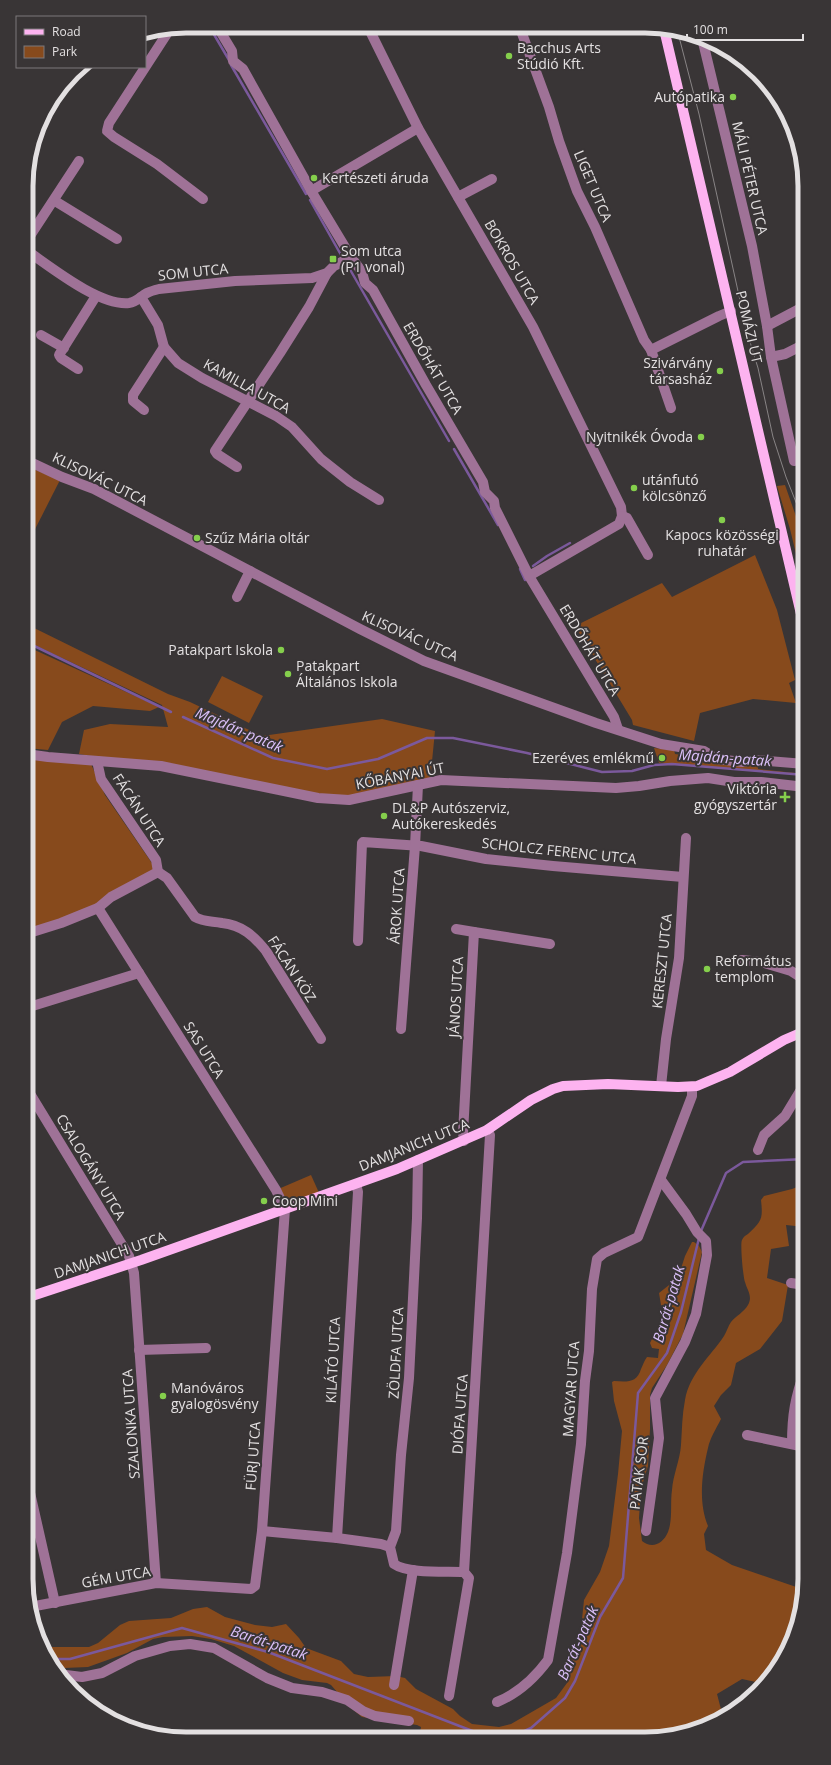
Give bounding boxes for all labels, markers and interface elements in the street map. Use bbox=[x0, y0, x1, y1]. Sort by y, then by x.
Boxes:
legend bbox=[16, 16, 146, 68]
scale bar bbox=[687, 16, 803, 42]
text: 100 m bbox=[693, 21, 728, 38]
text: Road bbox=[52, 23, 81, 40]
place label: Bacchus Arts Stúdió Kft. bbox=[517, 38, 601, 73]
text: Park bbox=[52, 43, 78, 60]
marker: Bacchus Arts Stúdió Kft. bbox=[504, 51, 514, 61]
place label: Autópatika bbox=[654, 87, 725, 106]
marker: Autópatika bbox=[728, 92, 738, 102]
street label: MÁLI PÉTER UTCA bbox=[728, 119, 773, 237]
street label: LIGET UTCA bbox=[570, 147, 617, 225]
place label: Kertészeti áruda bbox=[322, 168, 429, 187]
marker: Kertészeti áruda bbox=[309, 173, 319, 183]
street label: BOKROS UTCA bbox=[480, 216, 544, 308]
place label: Som utca (P1 vonal) bbox=[341, 241, 405, 276]
marker: Som utca (P1 vonal) bbox=[328, 254, 338, 264]
street label: SOM UTCA bbox=[157, 258, 229, 285]
street label: POMÁZI ÚT bbox=[732, 289, 767, 365]
street label: ERDŐHÁT UTCA bbox=[399, 318, 468, 417]
place label: Szivárvány társasház bbox=[643, 353, 713, 388]
street label: KAMILLA UTCA bbox=[200, 354, 294, 417]
marker: Szivárvány társasház bbox=[715, 366, 725, 376]
place label: Nyitnikék Óvoda bbox=[586, 427, 693, 446]
marker: Nyitnikék Óvoda bbox=[696, 432, 706, 442]
street label: KLISOVÁC UTCA bbox=[49, 447, 151, 510]
place label: utánfutó kölcsönző bbox=[642, 470, 707, 505]
marker: utánfutó kölcsönző bbox=[629, 483, 639, 493]
marker: Kapocs közösségi ruhatár bbox=[717, 515, 727, 525]
place label: Kapocs közösségi ruhatár bbox=[665, 525, 779, 560]
place label: Szűz Mária oltár bbox=[205, 528, 310, 547]
marker: Szűz Mária oltár bbox=[192, 533, 202, 543]
street label: ERDŐHÁT UTCA bbox=[556, 600, 625, 699]
street label: KLISOVÁC UTCA bbox=[359, 606, 462, 665]
place label: Patakpart Iskola bbox=[168, 640, 273, 659]
marker: Patakpart Iskola bbox=[276, 645, 286, 655]
place label: Patakpart Általános Iskola bbox=[296, 656, 397, 691]
marker: Patakpart Általános Iskola bbox=[283, 669, 293, 679]
water label: Majdán-patak bbox=[193, 702, 287, 757]
water label: Majdán-patak bbox=[678, 744, 773, 770]
place label: Ezeréves emlékmű bbox=[532, 748, 654, 767]
marker: Ezeréves emlékmű bbox=[657, 753, 667, 763]
street label: KŐBÁNYAI ÚT bbox=[354, 758, 446, 793]
street label: FÁCÁN UTCA bbox=[109, 770, 170, 850]
place label: Viktória gyógyszertár bbox=[694, 779, 777, 814]
marker: Viktória gyógyszertár bbox=[780, 792, 790, 802]
place label: DL&P Autószerviz, Autókereskedés bbox=[392, 798, 510, 833]
marker: DL&P Autószerviz, Autókereskedés bbox=[379, 811, 389, 821]
street label: SCHOLCZ FERENC UTCA bbox=[481, 833, 638, 868]
street label: ÁROK UTCA bbox=[384, 867, 409, 945]
street label: KERESZT UTCA bbox=[647, 912, 676, 1009]
street label: FÁCÁN KÖZ bbox=[264, 932, 321, 1006]
place label: Református templom bbox=[715, 951, 792, 986]
street label: JÁNOS UTCA bbox=[444, 956, 467, 1040]
marker: Református templom bbox=[702, 964, 712, 974]
street label: SAS UTCA bbox=[180, 1018, 229, 1082]
street label: CSALOGÁNY UTCA bbox=[52, 1110, 131, 1223]
street label: DAMJANICH UTCA bbox=[356, 1114, 472, 1175]
place label: Coop Mini bbox=[272, 1191, 338, 1210]
marker: Coop Mini bbox=[259, 1196, 269, 1206]
street label: DAMJANICH UTCA bbox=[51, 1226, 168, 1283]
water label: Barát-patak bbox=[647, 1262, 689, 1345]
street label: ZÖLDFA UTCA bbox=[384, 1307, 407, 1399]
street label: KILÁTÓ UTCA bbox=[321, 1316, 344, 1404]
street label: MAGYAR UTCA bbox=[558, 1340, 583, 1438]
street label: SZALONKA UTCA bbox=[117, 1368, 144, 1480]
street label: DIÓFA UTCA bbox=[447, 1373, 472, 1455]
place label: Manóváros gyalogösvény bbox=[171, 1378, 259, 1413]
marker: Manóváros gyalogösvény bbox=[158, 1391, 168, 1401]
street label: FÜRJ UTCA bbox=[241, 1421, 264, 1491]
street label: PATAK SOR bbox=[625, 1435, 652, 1510]
street label: GÉM UTCA bbox=[80, 1561, 152, 1592]
water label: Barát-patak bbox=[552, 1602, 603, 1683]
water label: Barát-patak bbox=[228, 1620, 311, 1664]

